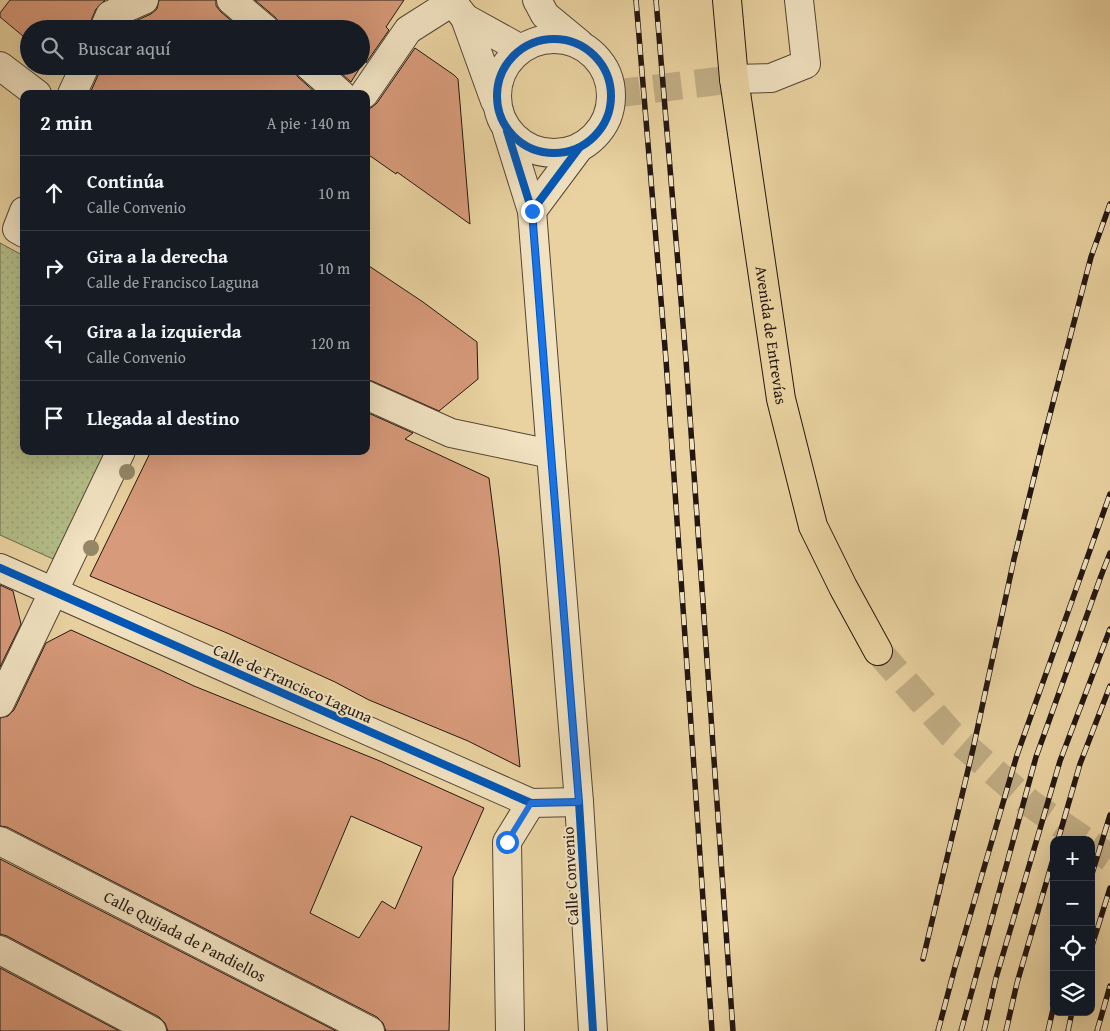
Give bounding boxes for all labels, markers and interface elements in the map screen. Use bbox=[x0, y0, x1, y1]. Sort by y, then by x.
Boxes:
search box bbox=[20, 20, 370, 75]
icon: search bbox=[38, 34, 66, 62]
text: Buscar aquí bbox=[78, 34, 171, 62]
text: 2 min bbox=[40, 107, 92, 138]
text: A pie · 140 m bbox=[267, 111, 350, 135]
text: Continúa bbox=[87, 167, 164, 195]
icon: ahead bbox=[40, 179, 68, 207]
text: 10 m bbox=[318, 181, 350, 205]
text: Calle Convenio bbox=[87, 195, 186, 219]
route end bbox=[521, 200, 544, 223]
text: Gira a la derecha bbox=[87, 242, 228, 270]
icon: right bbox=[40, 254, 68, 282]
text: 10 m bbox=[318, 256, 350, 280]
street label: Avenida de Entrevías bbox=[750, 264, 794, 407]
text: Calle de Francisco Laguna bbox=[87, 270, 259, 294]
text: Gira a la izquierda bbox=[87, 317, 242, 345]
icon: left bbox=[40, 329, 68, 357]
text: 120 m bbox=[310, 331, 350, 355]
text: Calle Convenio bbox=[87, 345, 186, 369]
icon: arrive bbox=[40, 404, 68, 432]
text: Llegada al destino bbox=[87, 404, 239, 432]
street label: Calle de Francisco Laguna bbox=[210, 637, 377, 729]
street label: Calle Convenio bbox=[555, 826, 585, 926]
route start bbox=[496, 831, 519, 854]
map controls bbox=[1050, 836, 1095, 1016]
button: + bbox=[1050, 836, 1095, 881]
button: − bbox=[1050, 881, 1095, 926]
street label: Calle Quijada de Pandiellos bbox=[100, 884, 270, 988]
button: locate bbox=[1050, 926, 1095, 971]
button: layers bbox=[1050, 971, 1095, 1016]

